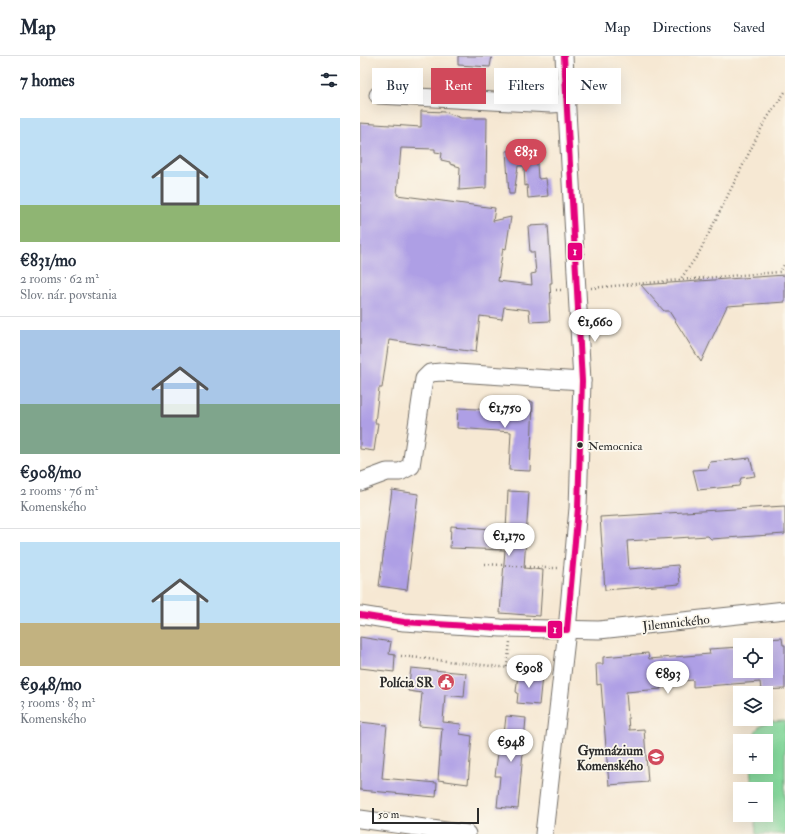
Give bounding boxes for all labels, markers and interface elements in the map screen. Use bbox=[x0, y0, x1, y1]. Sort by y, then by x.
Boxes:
text: Map bbox=[20, 16, 56, 40]
text: Map bbox=[604, 19, 630, 36]
text: Directions bbox=[652, 19, 711, 36]
text: Saved bbox=[733, 19, 765, 36]
chip: Buy bbox=[372, 68, 423, 104]
chip: Rent bbox=[431, 68, 486, 104]
chip: Filters bbox=[494, 68, 558, 104]
chip: New bbox=[566, 68, 621, 104]
icon: filters bbox=[318, 69, 340, 91]
text: 7 homes bbox=[20, 70, 75, 91]
pin: €831 bbox=[502, 139, 550, 173]
icon: home bbox=[144, 144, 216, 216]
text: €831 bbox=[514, 144, 538, 160]
line badge: 1 bbox=[567, 242, 583, 261]
text: 1 bbox=[573, 245, 577, 258]
text: €831/mo bbox=[20, 250, 76, 271]
text: 2 rooms · 62 m² bbox=[20, 271, 99, 287]
text: Slov. nár. povstania bbox=[20, 287, 117, 303]
pin: €1,660 bbox=[562, 309, 628, 343]
text: €1,660 bbox=[577, 314, 613, 330]
icon: home bbox=[144, 356, 216, 428]
pin: €1,750 bbox=[472, 395, 538, 429]
text: €1,750 bbox=[488, 400, 522, 416]
place label: Nemocnica bbox=[588, 439, 644, 454]
marker: Nemocnica bbox=[575, 440, 585, 450]
text: €908/mo bbox=[20, 462, 81, 483]
text: 2 rooms · 76 m² bbox=[20, 483, 98, 499]
text: Komenského bbox=[20, 499, 86, 515]
pin: €1,170 bbox=[476, 523, 542, 557]
text: €1,170 bbox=[493, 528, 525, 544]
icon: home bbox=[144, 568, 216, 640]
street label: Jilemnického bbox=[641, 612, 710, 635]
line badge: 1 bbox=[547, 620, 563, 639]
text: 1 bbox=[553, 623, 557, 636]
map controls bbox=[733, 638, 773, 822]
button: locate bbox=[733, 638, 773, 678]
pin: €908 bbox=[505, 655, 553, 689]
text: €908 bbox=[515, 660, 543, 676]
pin: €893 bbox=[644, 661, 692, 695]
text: €893 bbox=[655, 666, 681, 682]
public building icon: Polícia SR bbox=[436, 672, 456, 692]
text: €948/mo bbox=[20, 674, 82, 695]
place label: Polícia SR bbox=[380, 675, 434, 691]
button: layers bbox=[733, 686, 773, 726]
text: 3 rooms · 83 m² bbox=[20, 695, 95, 711]
text: Komenského bbox=[20, 711, 86, 727]
pin: €948 bbox=[487, 729, 535, 763]
text: €948 bbox=[497, 734, 525, 750]
button: + bbox=[733, 734, 773, 774]
place label: Gymnázium Komenského bbox=[577, 743, 644, 774]
school or university icon: Gymnázium Komenského bbox=[646, 747, 666, 767]
button: − bbox=[733, 782, 773, 822]
scale bar bbox=[372, 806, 479, 825]
text: 50 m bbox=[378, 808, 399, 821]

